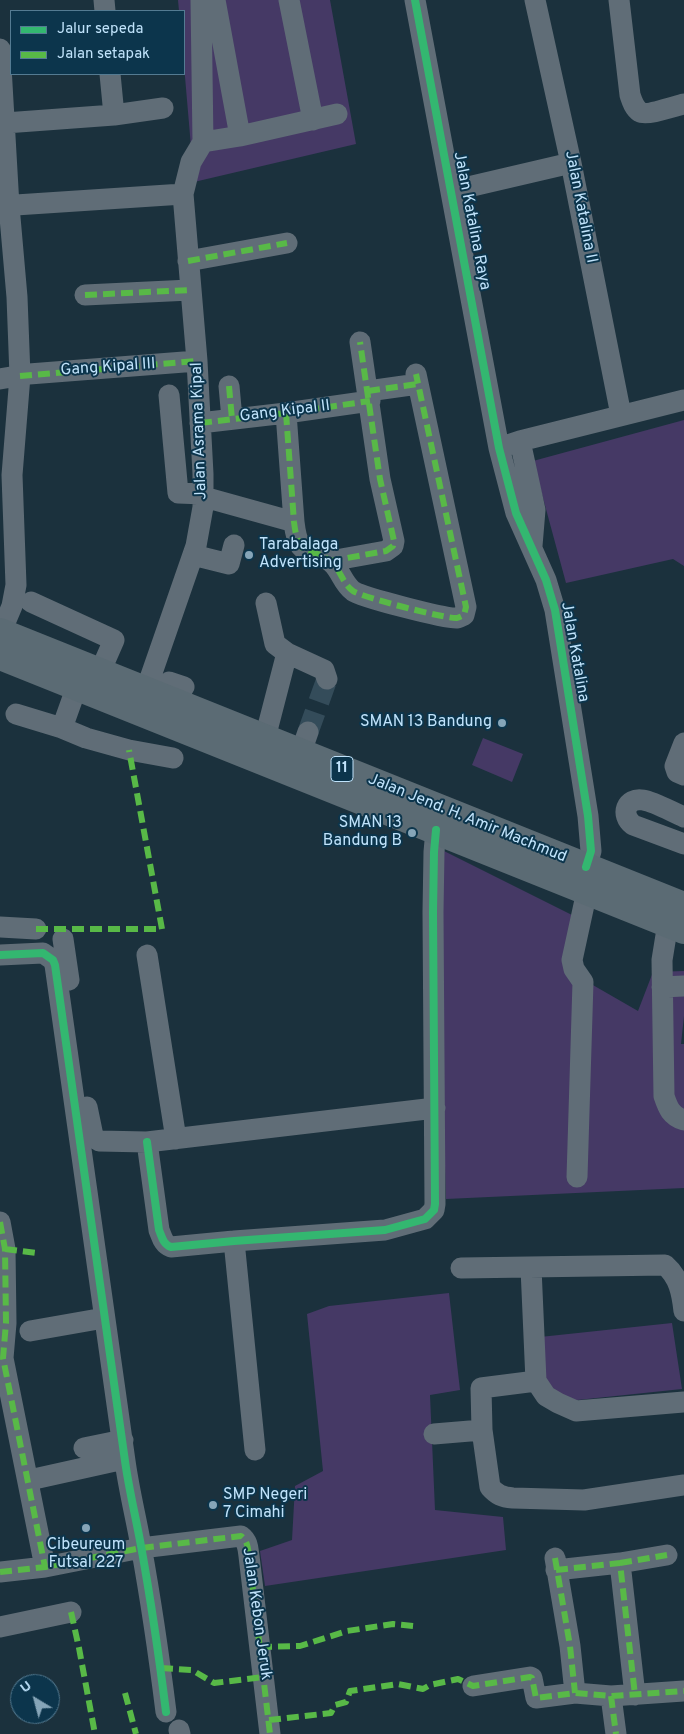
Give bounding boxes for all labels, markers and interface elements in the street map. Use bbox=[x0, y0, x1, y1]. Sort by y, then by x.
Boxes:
legend bbox=[10, 10, 185, 75]
text: Jalur sepeda bbox=[57, 20, 143, 39]
text: Jalan setapak bbox=[57, 45, 150, 64]
street label: Jalan Katalina II bbox=[560, 149, 600, 265]
street label: Jalan Katalina Raya bbox=[448, 150, 494, 292]
street label: Gang Kipal III bbox=[60, 355, 156, 381]
street label: Jalan Asrama Kipal bbox=[188, 362, 212, 500]
street label: Gang Kipal II bbox=[239, 397, 331, 427]
place label: Tarabalaga Advertising bbox=[259, 536, 342, 574]
marker: Tarabalaga Advertising bbox=[243, 549, 255, 561]
street label: Jalan Katalina bbox=[556, 600, 592, 704]
place label: SMAN 13 Bandung bbox=[360, 713, 492, 733]
marker: SMAN 13 Bandung bbox=[496, 717, 508, 729]
road number: 11 bbox=[331, 756, 353, 782]
street label: Jalan Jend. H. Amir Machmud bbox=[365, 770, 569, 868]
place label: SMAN 13 Bandung B bbox=[323, 814, 402, 852]
marker: SMAN 13 Bandung B bbox=[406, 827, 418, 839]
place label: SMP Negeri 7 Cimahi bbox=[223, 1486, 307, 1524]
marker: SMP Negeri 7 Cimahi bbox=[207, 1499, 219, 1511]
marker: Cibeureum Futsal 227 bbox=[80, 1522, 92, 1534]
place label: Cibeureum Futsal 227 bbox=[47, 1536, 125, 1574]
street label: Jalan Kebon Jeruk bbox=[237, 1547, 275, 1681]
north arrow bbox=[10, 1674, 60, 1724]
text: U bbox=[17, 1678, 35, 1697]

